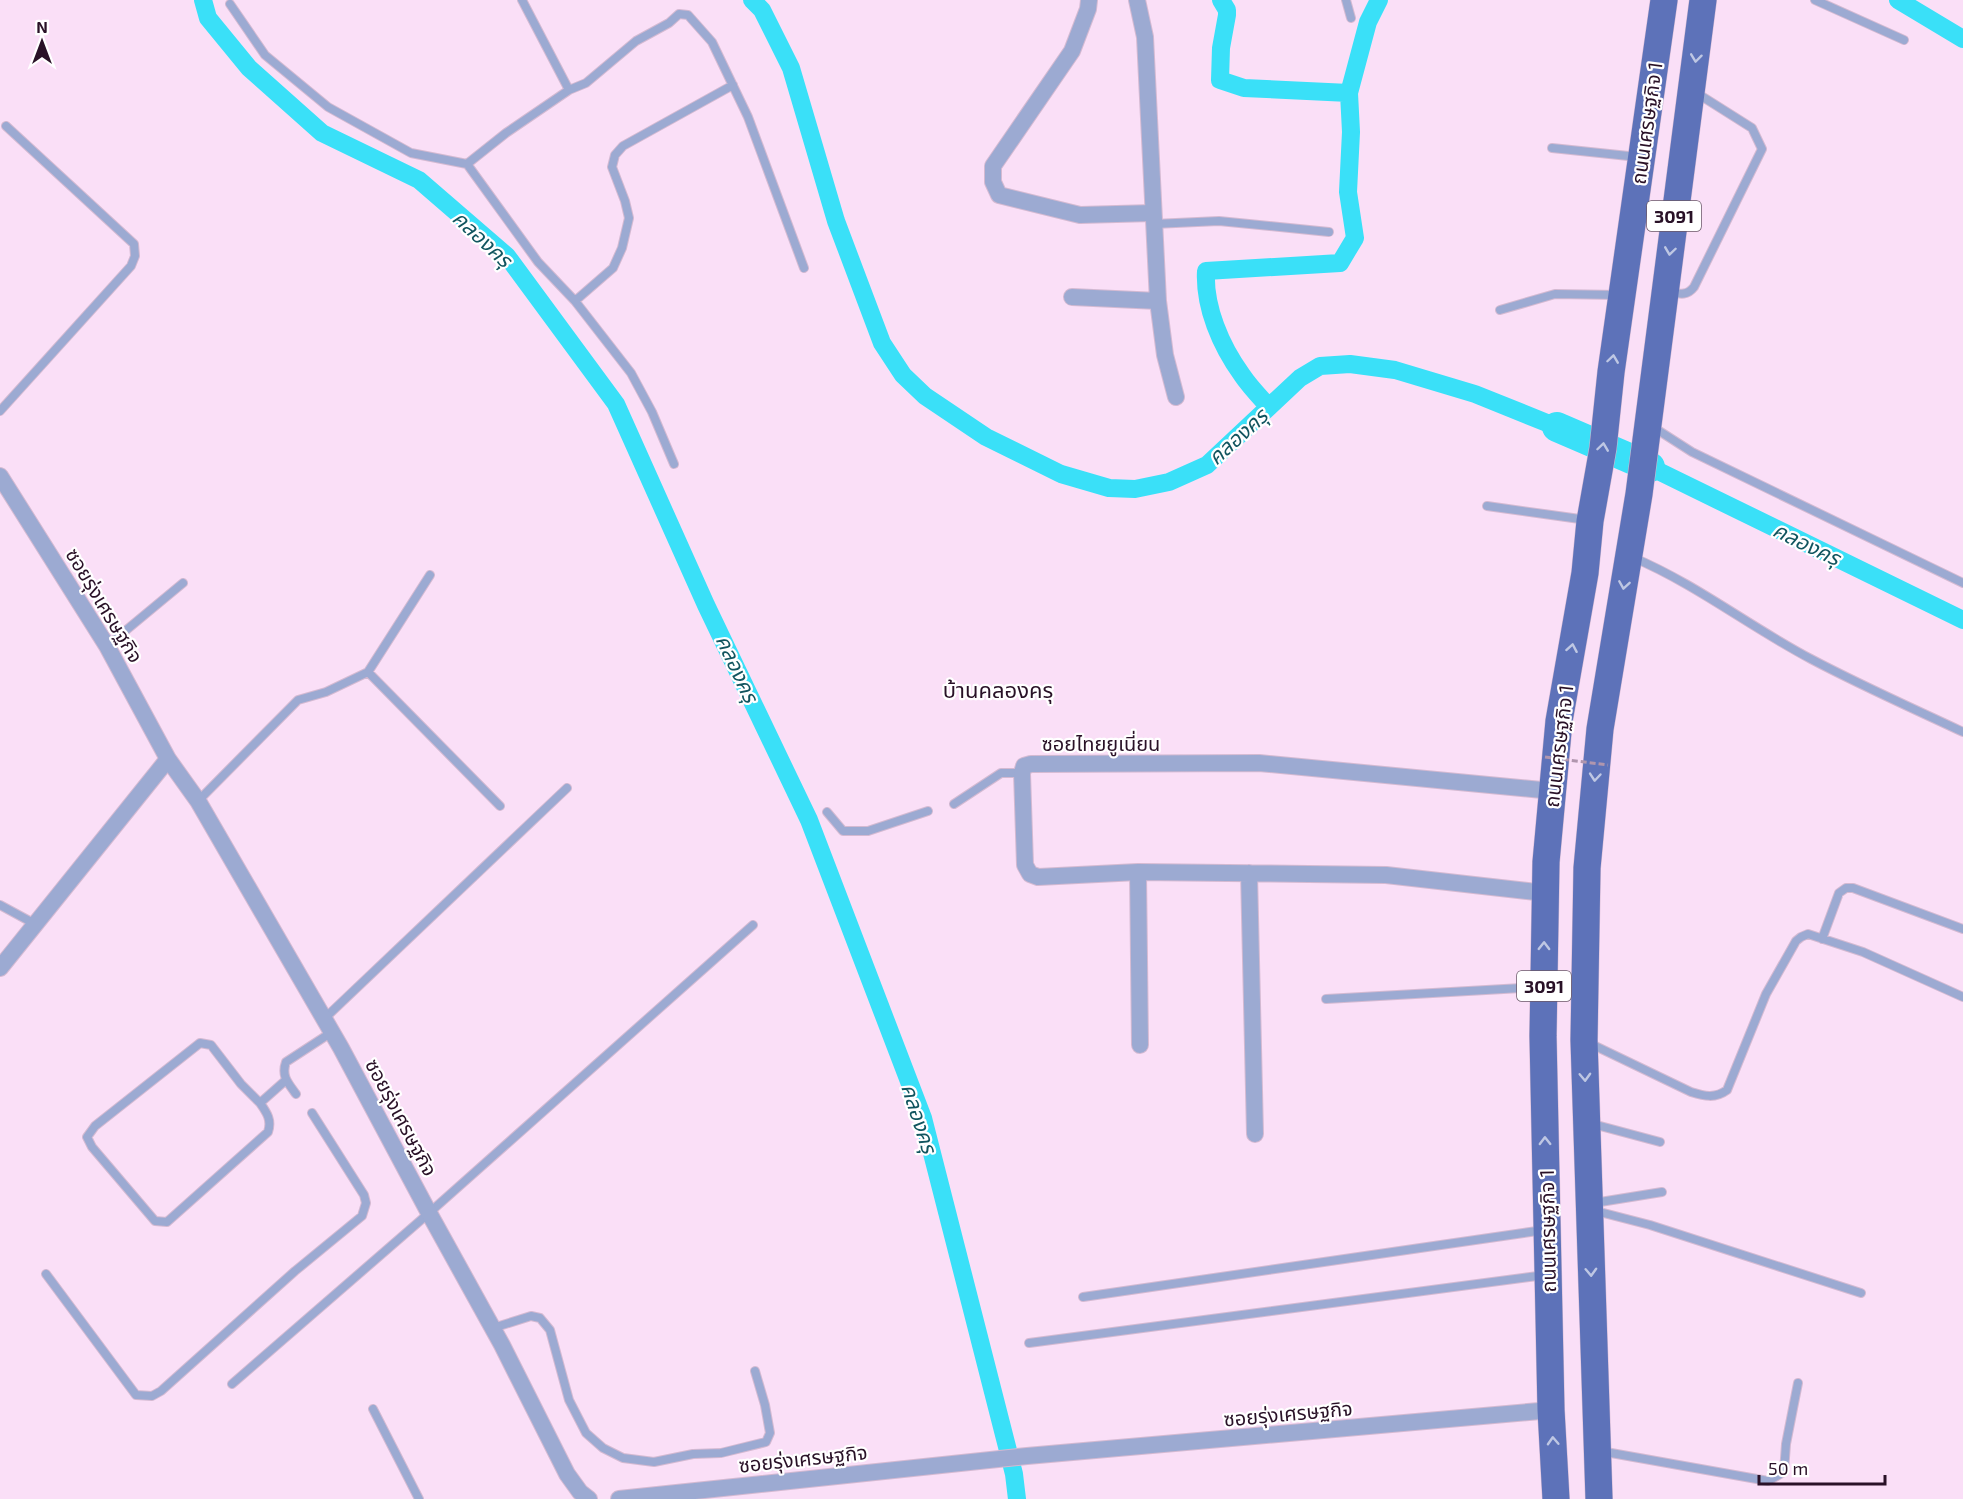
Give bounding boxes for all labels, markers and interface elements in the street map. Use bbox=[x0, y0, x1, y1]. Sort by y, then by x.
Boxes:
north arrow bbox=[12, 12, 72, 72]
text: N bbox=[36, 17, 48, 36]
one-way arrow bbox=[1690, 53, 1702, 63]
street label: ถนนเศรษฐกิจ 1 bbox=[1626, 60, 1666, 186]
road number: 3091 bbox=[1647, 201, 1701, 231]
water label: คลองครุ bbox=[447, 205, 519, 274]
one-way arrow bbox=[1664, 247, 1676, 256]
one-way arrow bbox=[1607, 355, 1619, 364]
water label: คลองครุ bbox=[1202, 402, 1275, 471]
one-way arrow bbox=[1596, 443, 1608, 452]
water label: คลองครุ bbox=[1769, 516, 1846, 572]
street label: ซอยรุ่งเศรษฐกิจ bbox=[61, 543, 149, 667]
one-way arrow bbox=[1618, 580, 1630, 589]
water label: คลองครุ bbox=[710, 630, 765, 708]
one-way arrow bbox=[1565, 643, 1578, 653]
district label: บ้านคลองครุ bbox=[943, 676, 1053, 704]
street label: ถนนเศรษฐกิจ 1 bbox=[1539, 683, 1577, 809]
street label: ซอยไทยยูเนี่ยน bbox=[1042, 730, 1160, 757]
one-way arrow bbox=[1589, 773, 1602, 782]
one-way arrow bbox=[1538, 941, 1550, 950]
road number: 3091 bbox=[1517, 971, 1571, 1001]
street label: ซอยรุ่งเศรษฐกิจ bbox=[360, 1054, 443, 1180]
one-way arrow bbox=[1579, 1073, 1591, 1082]
water label: คลองครุ bbox=[895, 1080, 943, 1158]
one-way arrow bbox=[1539, 1136, 1551, 1145]
street label: ถนนเศรษฐกิจ 1 bbox=[1534, 1169, 1560, 1293]
one-way arrow bbox=[1584, 1267, 1597, 1276]
street label: ซอยรุ่งเศรษฐกิจ bbox=[1223, 1395, 1354, 1432]
one-way arrow bbox=[1547, 1436, 1560, 1445]
street label: ซอยรุ่งเศรษฐกิจ bbox=[737, 1439, 869, 1478]
scale bar bbox=[1759, 1448, 1885, 1486]
text: 50 m bbox=[1768, 1457, 1808, 1479]

